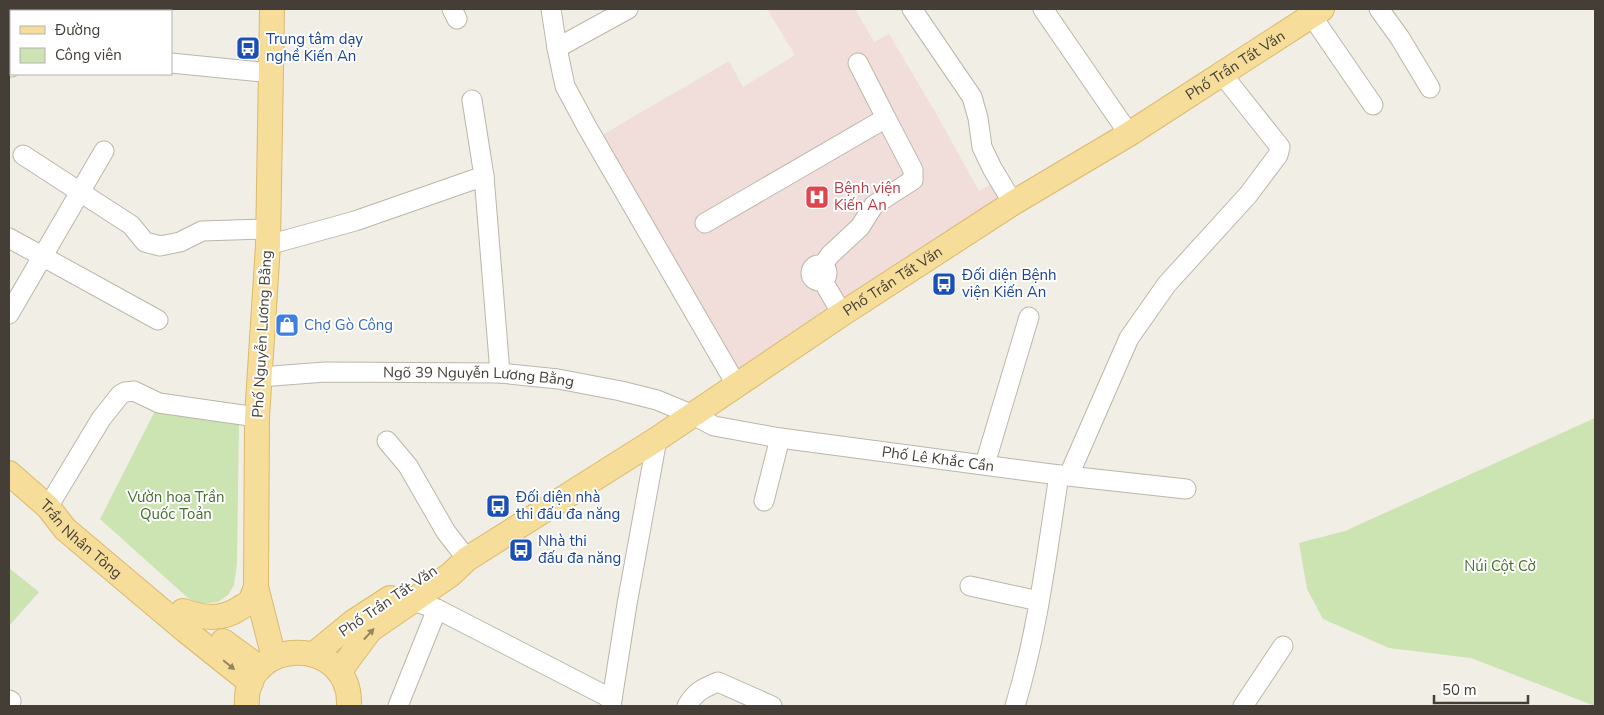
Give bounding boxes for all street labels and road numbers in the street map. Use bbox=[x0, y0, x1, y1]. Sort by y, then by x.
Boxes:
street label: Phố Trần Tất Văn bbox=[1182, 26, 1289, 105]
street label: Phố Trần Tất Văn bbox=[839, 242, 946, 321]
street label: Phố Nguyễn Lương Bằng bbox=[248, 250, 276, 418]
street label: Ngõ 39 Nguyễn Lương Bằng bbox=[383, 362, 576, 392]
street label: Phố Lê Khắc Cần bbox=[881, 442, 995, 476]
street label: Trần Nhân Tông bbox=[36, 495, 126, 583]
street label: Phố Trần Tất Văn bbox=[335, 561, 441, 641]

